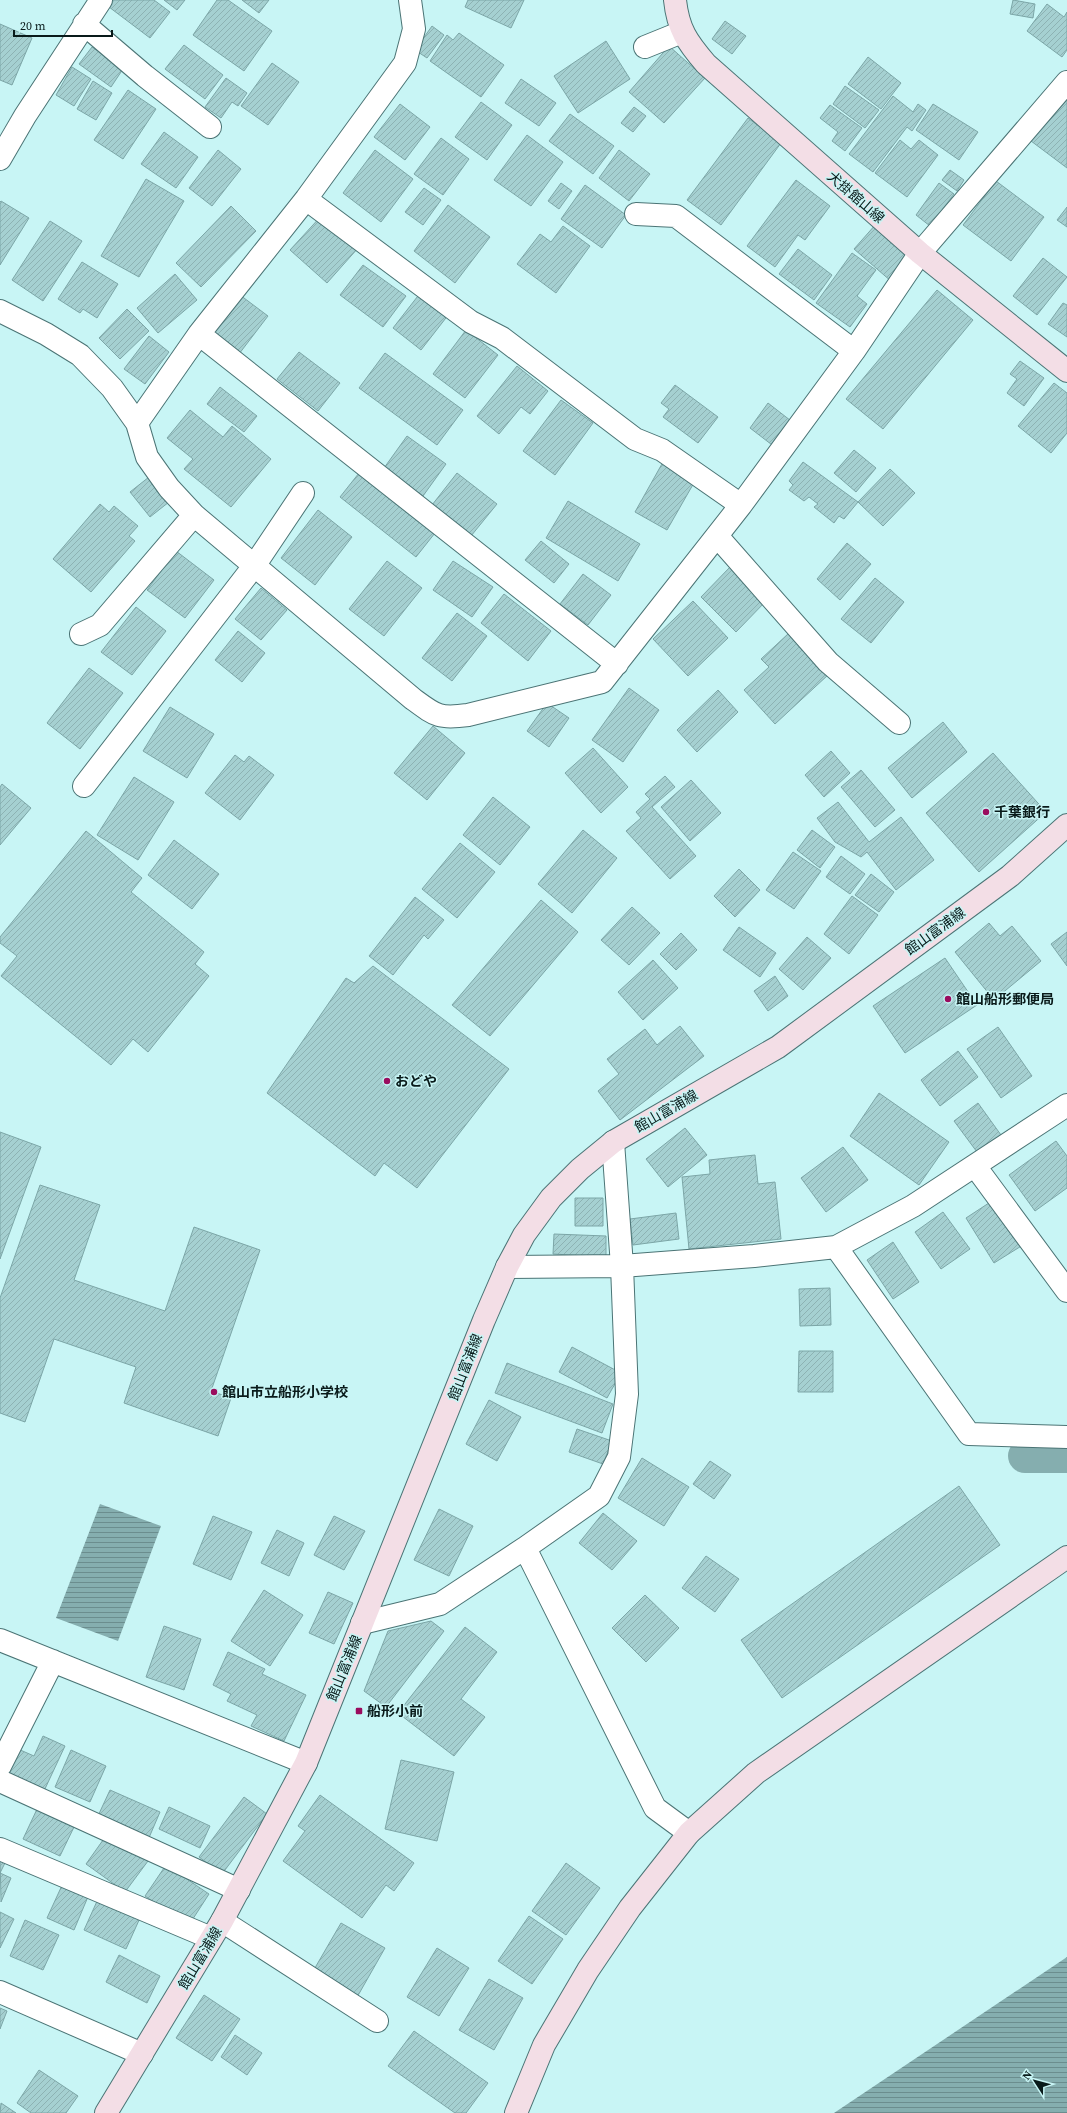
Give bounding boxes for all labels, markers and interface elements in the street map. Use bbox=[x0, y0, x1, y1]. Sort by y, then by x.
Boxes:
scale bar bbox=[14, 12, 112, 38]
text: 20 m bbox=[20, 18, 46, 34]
street label: 犬掛館山線 bbox=[823, 166, 889, 228]
place label: 千葉銀行 bbox=[994, 802, 1050, 822]
marker: 千葉銀行 bbox=[981, 807, 991, 817]
street label: 館山富浦線 bbox=[901, 902, 969, 960]
place label: 館山船形郵便局 bbox=[956, 989, 1054, 1009]
marker: 館山船形郵便局 bbox=[943, 994, 953, 1004]
place label: おどや bbox=[395, 1071, 437, 1091]
marker: おどや bbox=[382, 1076, 392, 1086]
street label: 館山富浦線 bbox=[631, 1085, 701, 1137]
street label: 館山富浦線 bbox=[443, 1331, 487, 1403]
place label: 館山市立船形小学校 bbox=[222, 1382, 348, 1402]
marker: 館山市立船形小学校 bbox=[209, 1387, 219, 1397]
street label: 館山富浦線 bbox=[322, 1632, 366, 1704]
place label: 船形小前 bbox=[367, 1701, 423, 1721]
marker: 船形小前 bbox=[354, 1706, 364, 1716]
street label: 館山富浦線 bbox=[173, 1923, 227, 1993]
north arrow bbox=[1015, 2061, 1055, 2101]
text: N bbox=[1019, 2068, 1036, 2083]

